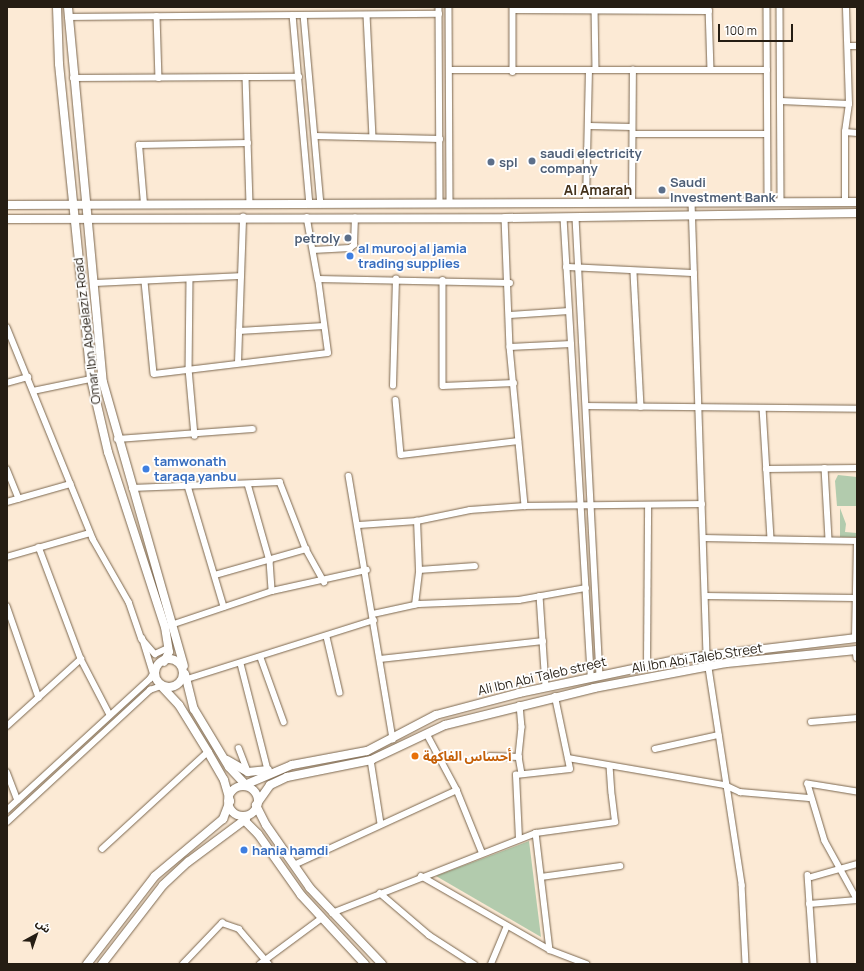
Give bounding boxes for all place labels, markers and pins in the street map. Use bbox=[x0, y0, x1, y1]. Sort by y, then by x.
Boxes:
place label: saudi electricity company bbox=[540, 146, 642, 177]
place label: spl bbox=[499, 154, 518, 170]
marker: saudi electricity company bbox=[527, 156, 537, 166]
marker: spl bbox=[486, 157, 496, 167]
place label: Saudi Investment Bank bbox=[670, 175, 776, 206]
marker: Saudi Investment Bank bbox=[657, 185, 667, 195]
place label: petroly bbox=[295, 230, 340, 246]
marker: petroly bbox=[343, 233, 353, 243]
place label: al murooj al jamia trading supplies bbox=[358, 241, 467, 272]
marker: al murooj al jamia trading supplies bbox=[345, 251, 355, 261]
place label: tamwonath taraqa yanbu bbox=[154, 454, 237, 485]
marker: tamwonath taraqa yanbu bbox=[141, 464, 151, 474]
place label: أحساس الفاكهة bbox=[423, 748, 511, 764]
marker: أحساس الفاكهة bbox=[410, 751, 420, 761]
place label: hania hamdi bbox=[252, 842, 328, 858]
marker: hania hamdi bbox=[239, 845, 249, 855]

